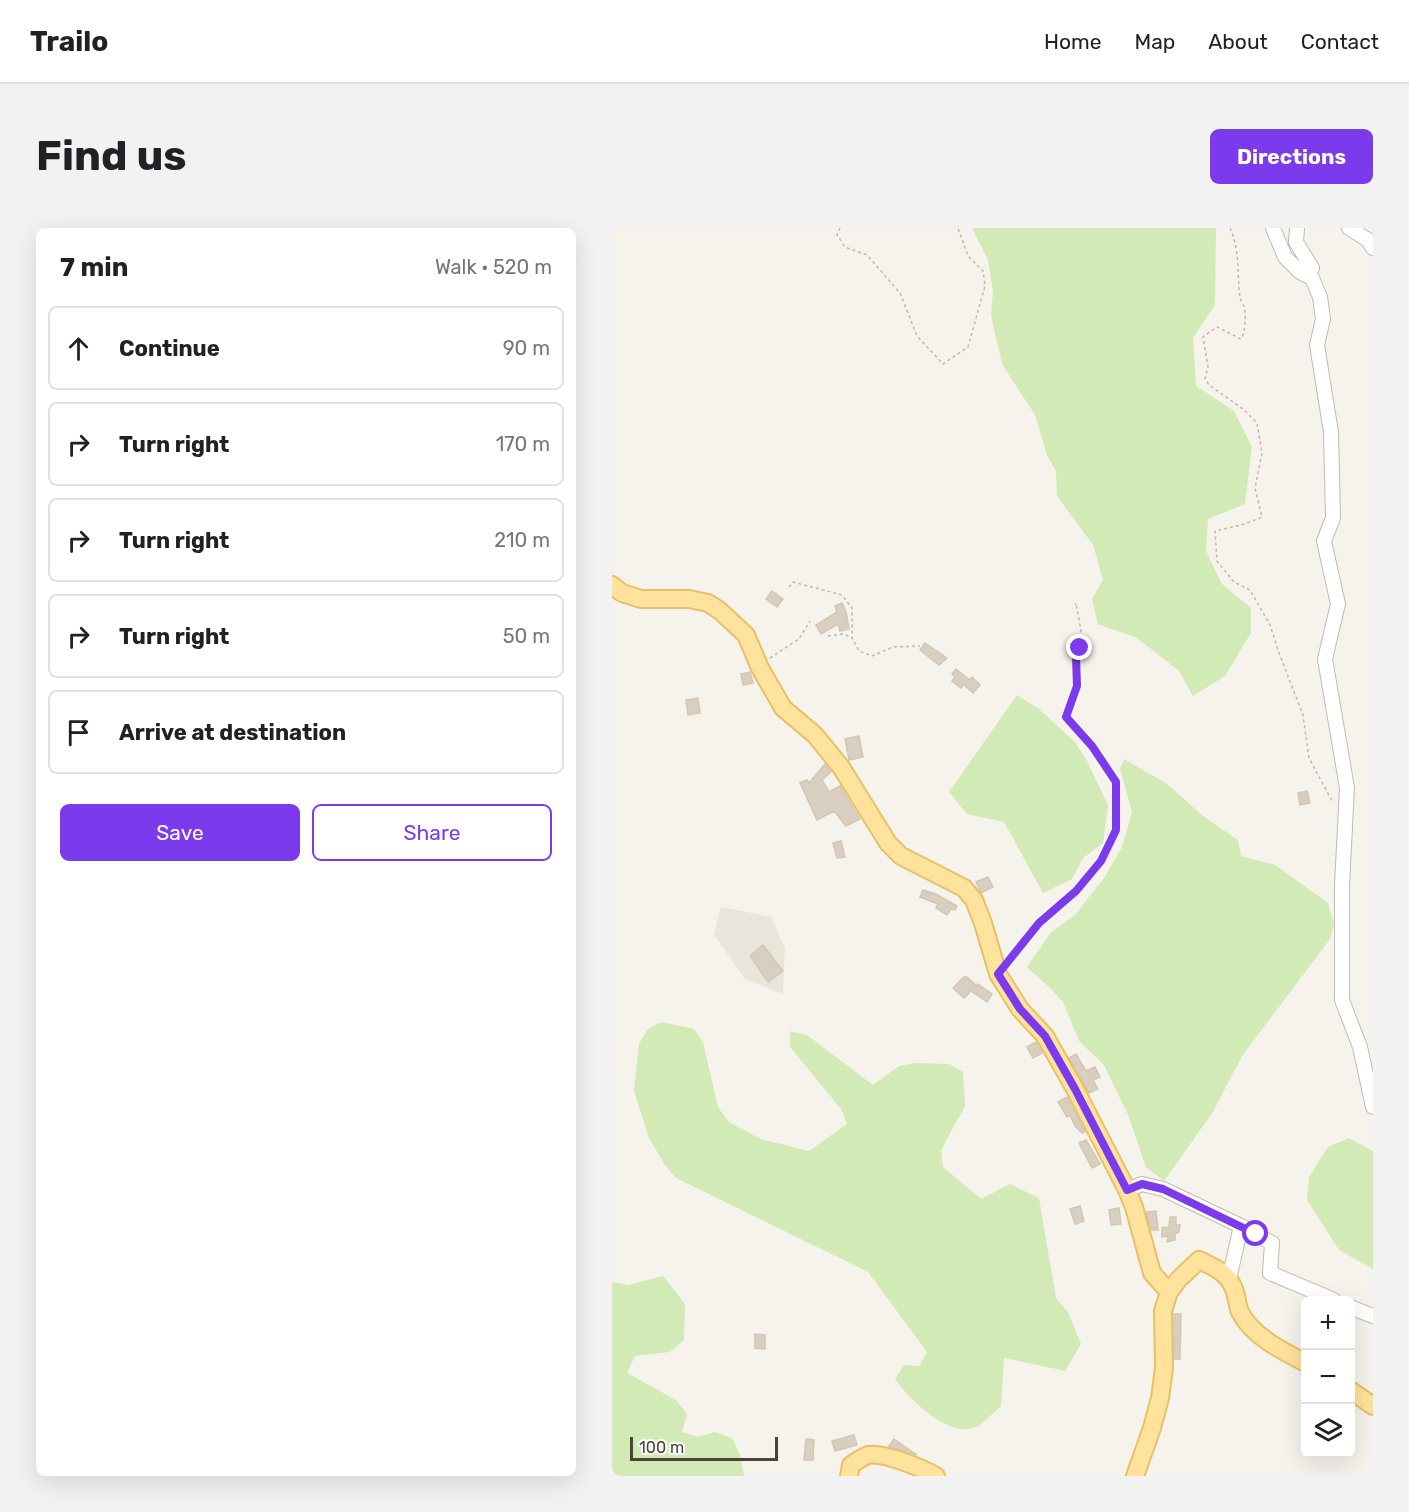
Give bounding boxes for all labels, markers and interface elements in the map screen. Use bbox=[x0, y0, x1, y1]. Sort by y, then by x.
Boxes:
text: Trailo bbox=[30, 25, 108, 58]
text: Home bbox=[1044, 29, 1101, 54]
text: Map bbox=[1134, 29, 1175, 54]
text: About bbox=[1208, 29, 1268, 54]
text: Contact bbox=[1301, 29, 1379, 54]
button: Directions bbox=[1210, 129, 1373, 184]
text: Find us bbox=[36, 131, 187, 181]
text: 7 min bbox=[60, 252, 128, 283]
text: Walk · 520 m bbox=[435, 255, 552, 279]
icon: ahead bbox=[62, 332, 95, 365]
text: Continue bbox=[119, 335, 220, 362]
text: 90 m bbox=[503, 336, 550, 360]
icon: right bbox=[62, 428, 95, 461]
text: Turn right bbox=[119, 431, 229, 458]
text: 170 m bbox=[496, 432, 550, 456]
icon: right bbox=[62, 524, 95, 557]
text: Turn right bbox=[119, 527, 229, 554]
text: 210 m bbox=[494, 528, 550, 552]
icon: right bbox=[62, 620, 95, 653]
text: Turn right bbox=[119, 623, 229, 650]
text: 50 m bbox=[503, 624, 550, 648]
route end bbox=[1066, 634, 1092, 660]
icon: arrive bbox=[62, 716, 95, 749]
text: Arrive at destination bbox=[119, 719, 346, 746]
button: Save bbox=[60, 804, 300, 861]
button: Share bbox=[312, 804, 552, 861]
route start bbox=[1242, 1220, 1268, 1246]
map controls bbox=[1301, 1296, 1355, 1458]
button: + bbox=[1301, 1296, 1355, 1350]
button: − bbox=[1301, 1350, 1355, 1404]
button: layers bbox=[1301, 1404, 1355, 1458]
scale bar bbox=[630, 1434, 778, 1462]
text: 100 m bbox=[639, 1438, 684, 1457]

